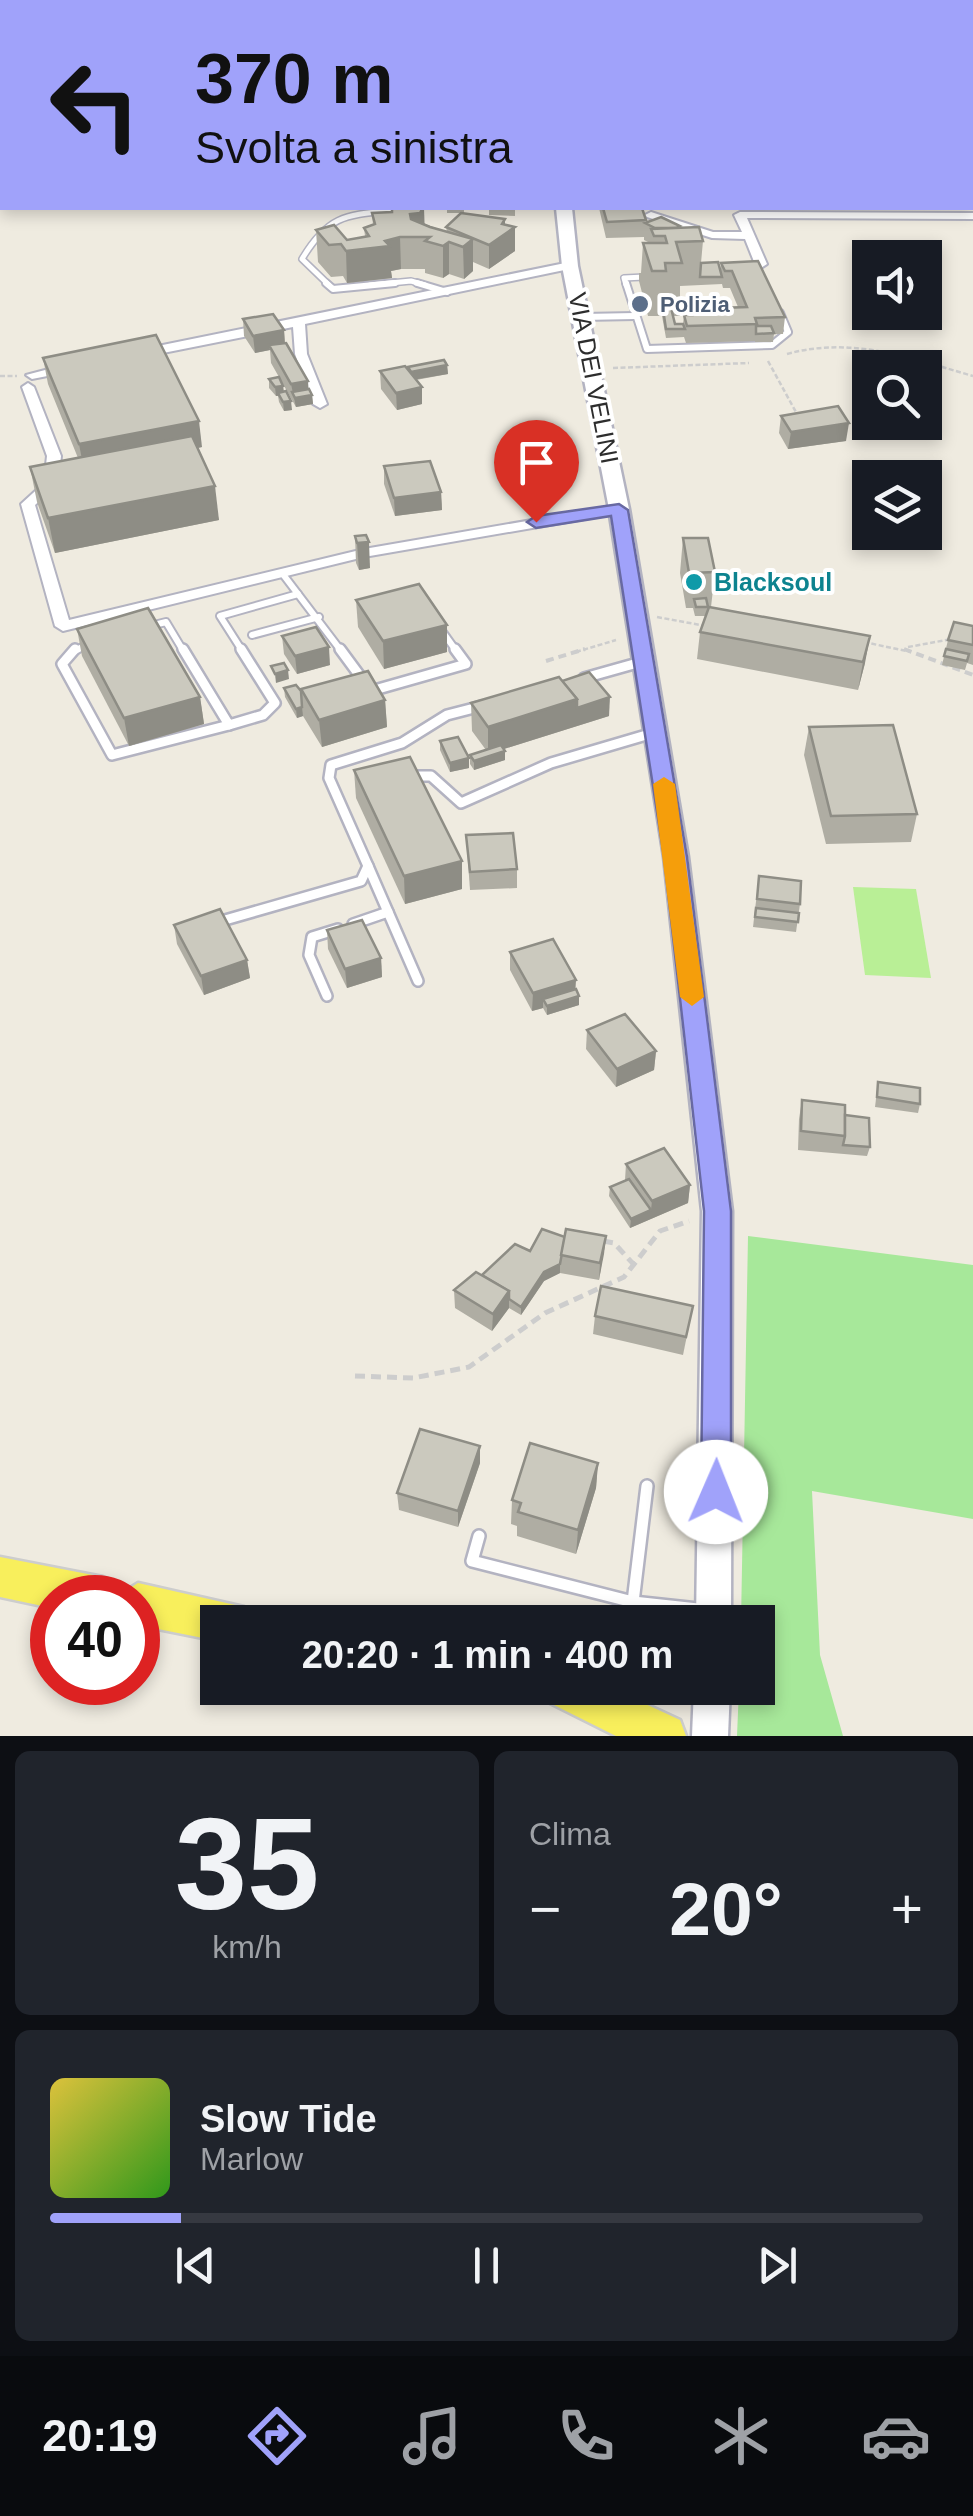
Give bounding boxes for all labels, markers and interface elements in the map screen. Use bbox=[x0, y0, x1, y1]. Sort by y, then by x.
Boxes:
icon: left bbox=[30, 40, 160, 170]
text: 370 m bbox=[195, 40, 393, 118]
text: Svolta a sinistra bbox=[195, 122, 513, 173]
map controls bbox=[852, 240, 942, 550]
button: sound bbox=[852, 240, 942, 330]
street label: VIA DEI VELINI bbox=[564, 290, 624, 466]
place label: Polizia bbox=[660, 292, 730, 317]
marker: Polizia bbox=[629, 293, 651, 315]
button: search bbox=[852, 350, 942, 440]
pin bbox=[494, 420, 579, 523]
icon: arrive bbox=[509, 435, 564, 490]
button: layers bbox=[852, 460, 942, 550]
place label: Blacksoul bbox=[714, 568, 832, 596]
marker: Blacksoul bbox=[683, 571, 705, 593]
position arrow bbox=[664, 1440, 768, 1544]
speed limit sign: 40 bbox=[30, 1575, 160, 1705]
text: 20:20 · 1 min · 400 m bbox=[302, 1634, 673, 1676]
text: 35 bbox=[175, 1791, 319, 1937]
text: Clima bbox=[529, 1816, 611, 1852]
text: 20° bbox=[669, 1867, 783, 1951]
text: − bbox=[529, 1878, 561, 1940]
text: + bbox=[891, 1878, 923, 1940]
text: km/h bbox=[212, 1929, 282, 1965]
text: Slow Tide bbox=[200, 2098, 377, 2140]
text: Marlow bbox=[200, 2141, 303, 2177]
icon: previous bbox=[168, 2238, 223, 2293]
icon: pause bbox=[459, 2238, 514, 2293]
icon: next bbox=[750, 2238, 805, 2293]
icon: directions bbox=[242, 2401, 312, 2471]
icon: music bbox=[397, 2401, 467, 2471]
icon: phone bbox=[551, 2401, 621, 2471]
icon: climate bbox=[706, 2401, 776, 2471]
icon: car bbox=[861, 2401, 931, 2471]
text: 20:19 bbox=[42, 2410, 157, 2461]

